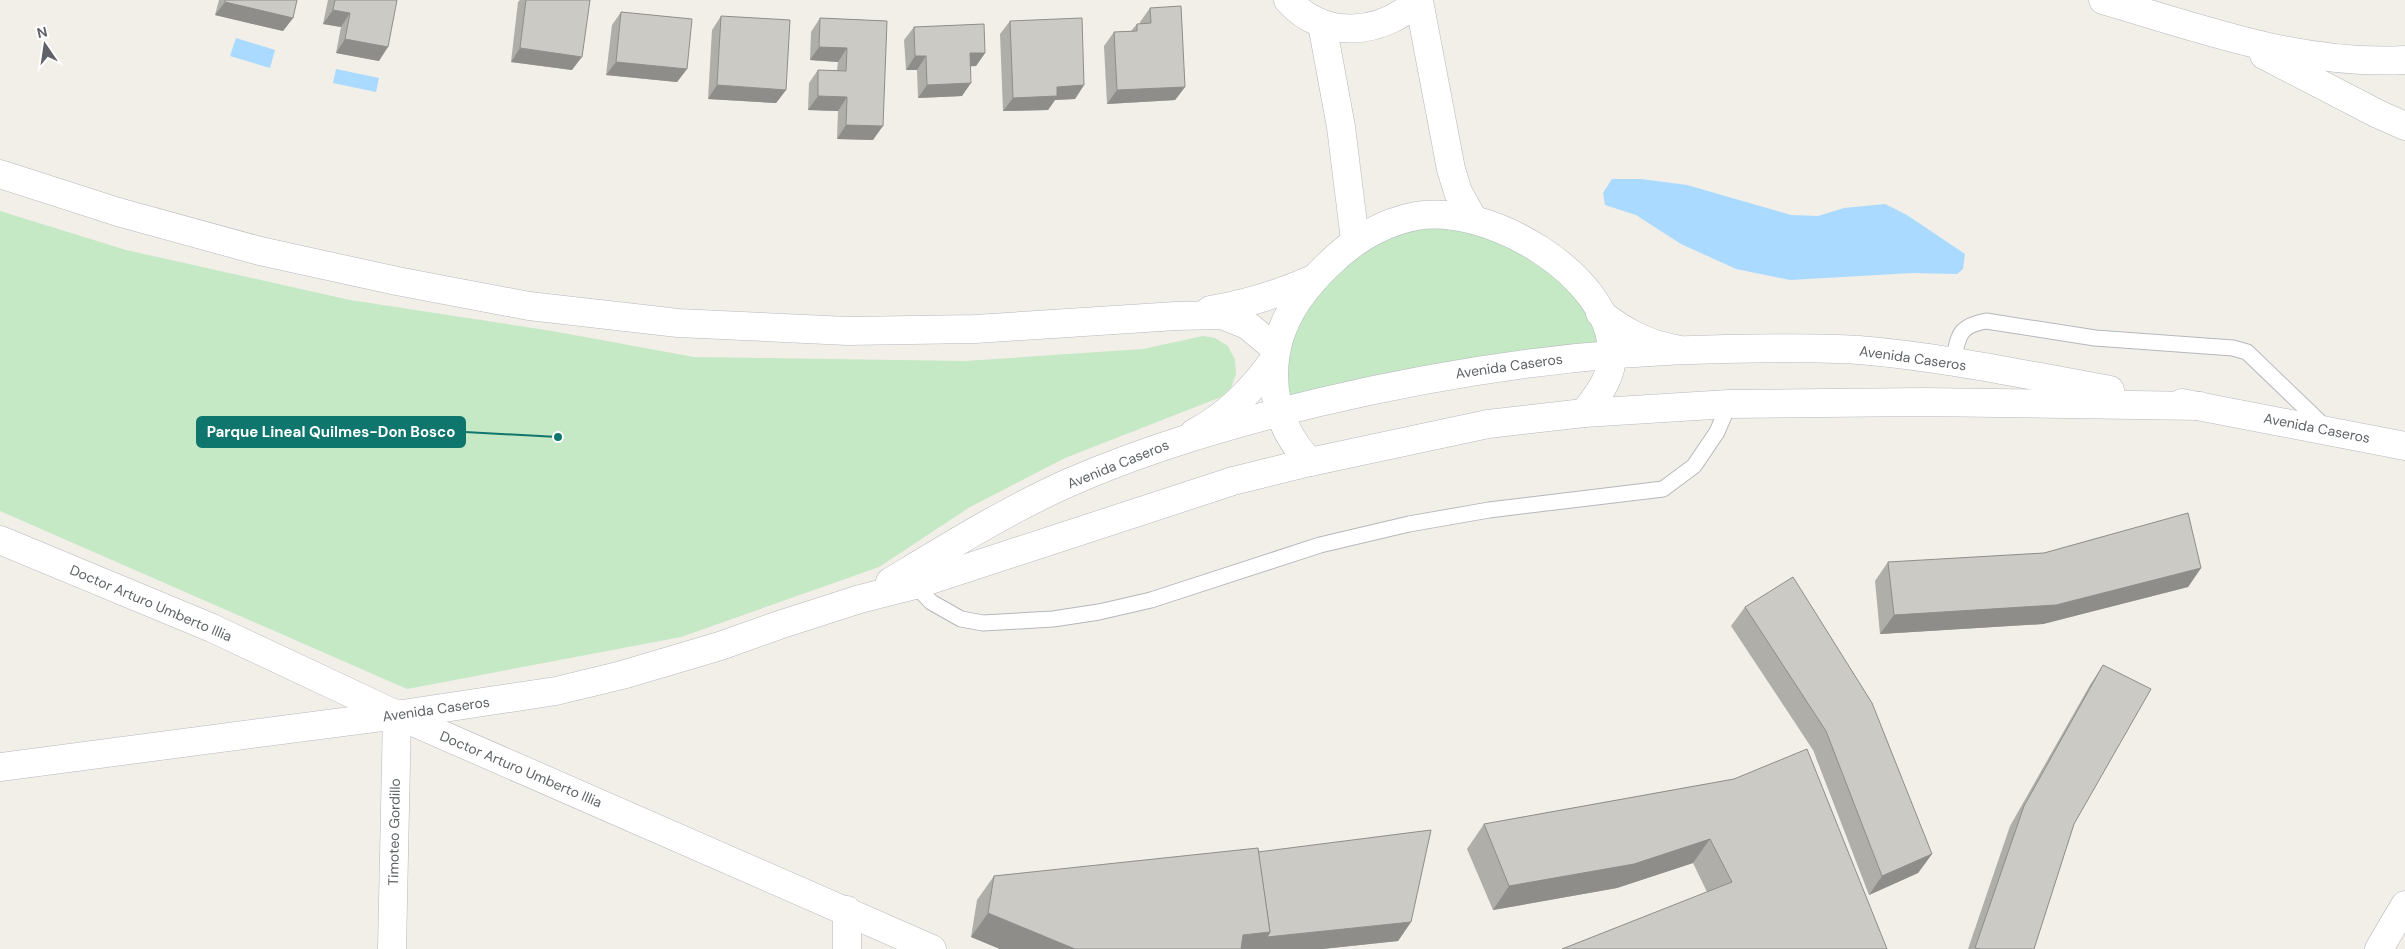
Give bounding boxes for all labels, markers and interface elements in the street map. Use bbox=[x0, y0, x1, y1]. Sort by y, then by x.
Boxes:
north arrow bbox=[20, 20, 70, 70]
text: N bbox=[35, 22, 49, 42]
street label: Avenida Caseros bbox=[1858, 342, 1968, 374]
street label: Avenida Caseros bbox=[1454, 350, 1564, 382]
street label: Avenida Caseros bbox=[2262, 409, 2372, 447]
callout: Parque Lineal Quilmes-Don Bosco bbox=[197, 417, 465, 447]
text: Parque Lineal Quilmes-Don Bosco bbox=[207, 422, 455, 442]
street label: Avenida Caseros bbox=[1065, 435, 1171, 493]
street label: Doctor Arturo Umberto Illia bbox=[67, 561, 235, 645]
street label: Avenida Caseros bbox=[381, 693, 491, 725]
street label: Doctor Arturo Umberto Illia bbox=[437, 727, 605, 811]
street label: Timoteo Gordillo bbox=[384, 778, 404, 886]

